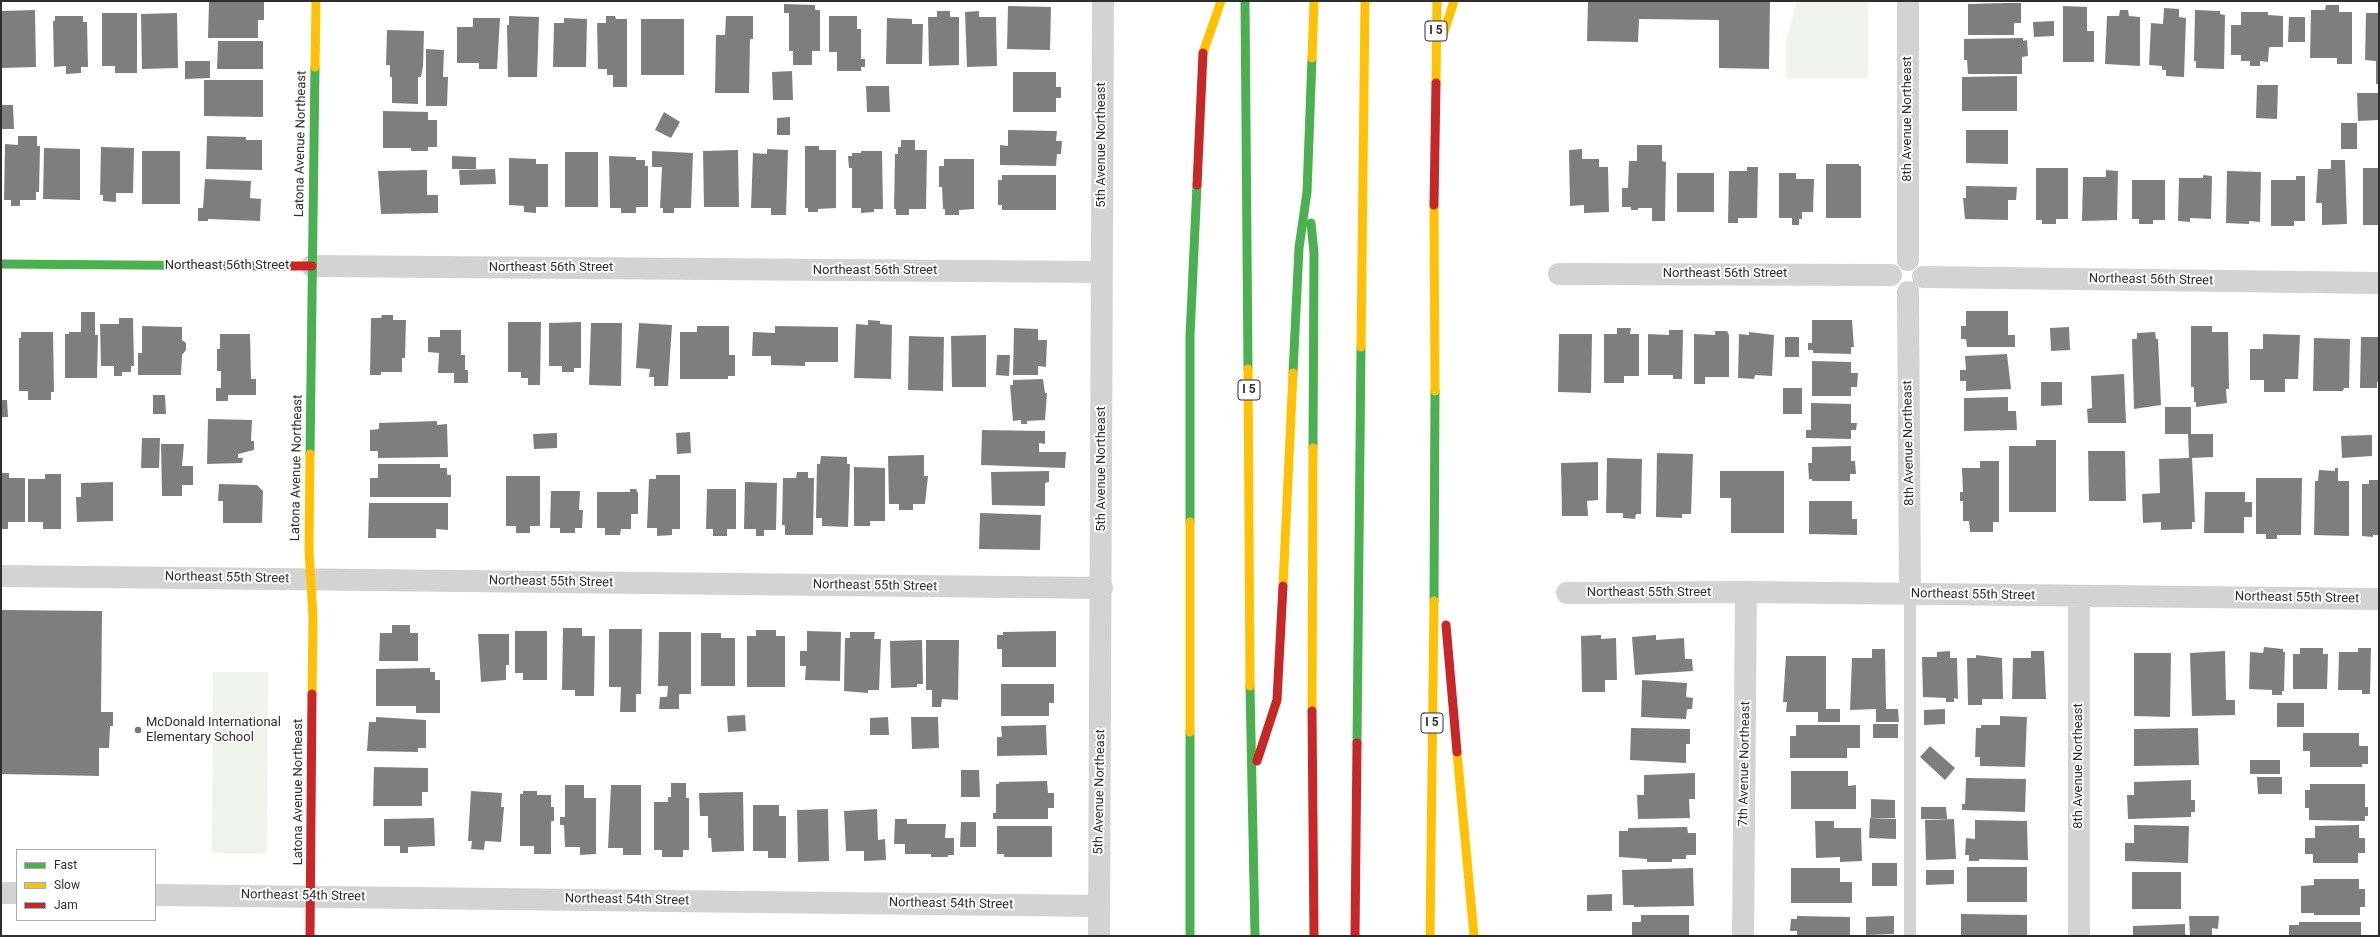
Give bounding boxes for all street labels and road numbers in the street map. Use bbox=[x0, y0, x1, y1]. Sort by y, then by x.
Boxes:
road number: I 5 bbox=[1425, 21, 1447, 41]
street label: 8th Avenue Northeast bbox=[1900, 56, 1916, 182]
street label: Latona Avenue Northeast bbox=[292, 71, 310, 217]
street label: 5th Avenue Northeast bbox=[1094, 82, 1110, 208]
street label: Northeast 56th Street bbox=[165, 258, 289, 274]
street label: Northeast 56th Street bbox=[489, 260, 613, 276]
street label: Northeast 56th Street bbox=[813, 263, 937, 279]
street label: Northeast 56th Street bbox=[1663, 266, 1787, 282]
street label: Northeast 56th Street bbox=[2089, 271, 2213, 289]
road number: I 5 bbox=[1238, 380, 1260, 400]
street label: 8th Avenue Northeast bbox=[1900, 380, 1918, 506]
street label: Latona Avenue Northeast bbox=[288, 395, 306, 541]
street label: 5th Avenue Northeast bbox=[1094, 406, 1110, 532]
street label: Northeast 55th Street bbox=[165, 569, 289, 587]
street label: Northeast 55th Street bbox=[489, 573, 613, 591]
street label: Northeast 55th Street bbox=[813, 577, 937, 595]
street label: Northeast 55th Street bbox=[1587, 585, 1711, 601]
street label: Northeast 55th Street bbox=[1911, 586, 2035, 604]
street label: Northeast 55th Street bbox=[2235, 589, 2359, 607]
street label: 7th Avenue Northeast bbox=[1736, 701, 1754, 827]
street label: 8th Avenue Northeast bbox=[2071, 703, 2087, 829]
road number: I 5 bbox=[1421, 713, 1443, 733]
street label: Latona Avenue Northeast bbox=[291, 719, 307, 865]
street label: 5th Avenue Northeast bbox=[1091, 729, 1109, 855]
street label: Northeast 54th Street bbox=[241, 887, 365, 905]
street label: Northeast 54th Street bbox=[565, 891, 689, 909]
street label: Northeast 54th Street bbox=[889, 895, 1013, 913]

